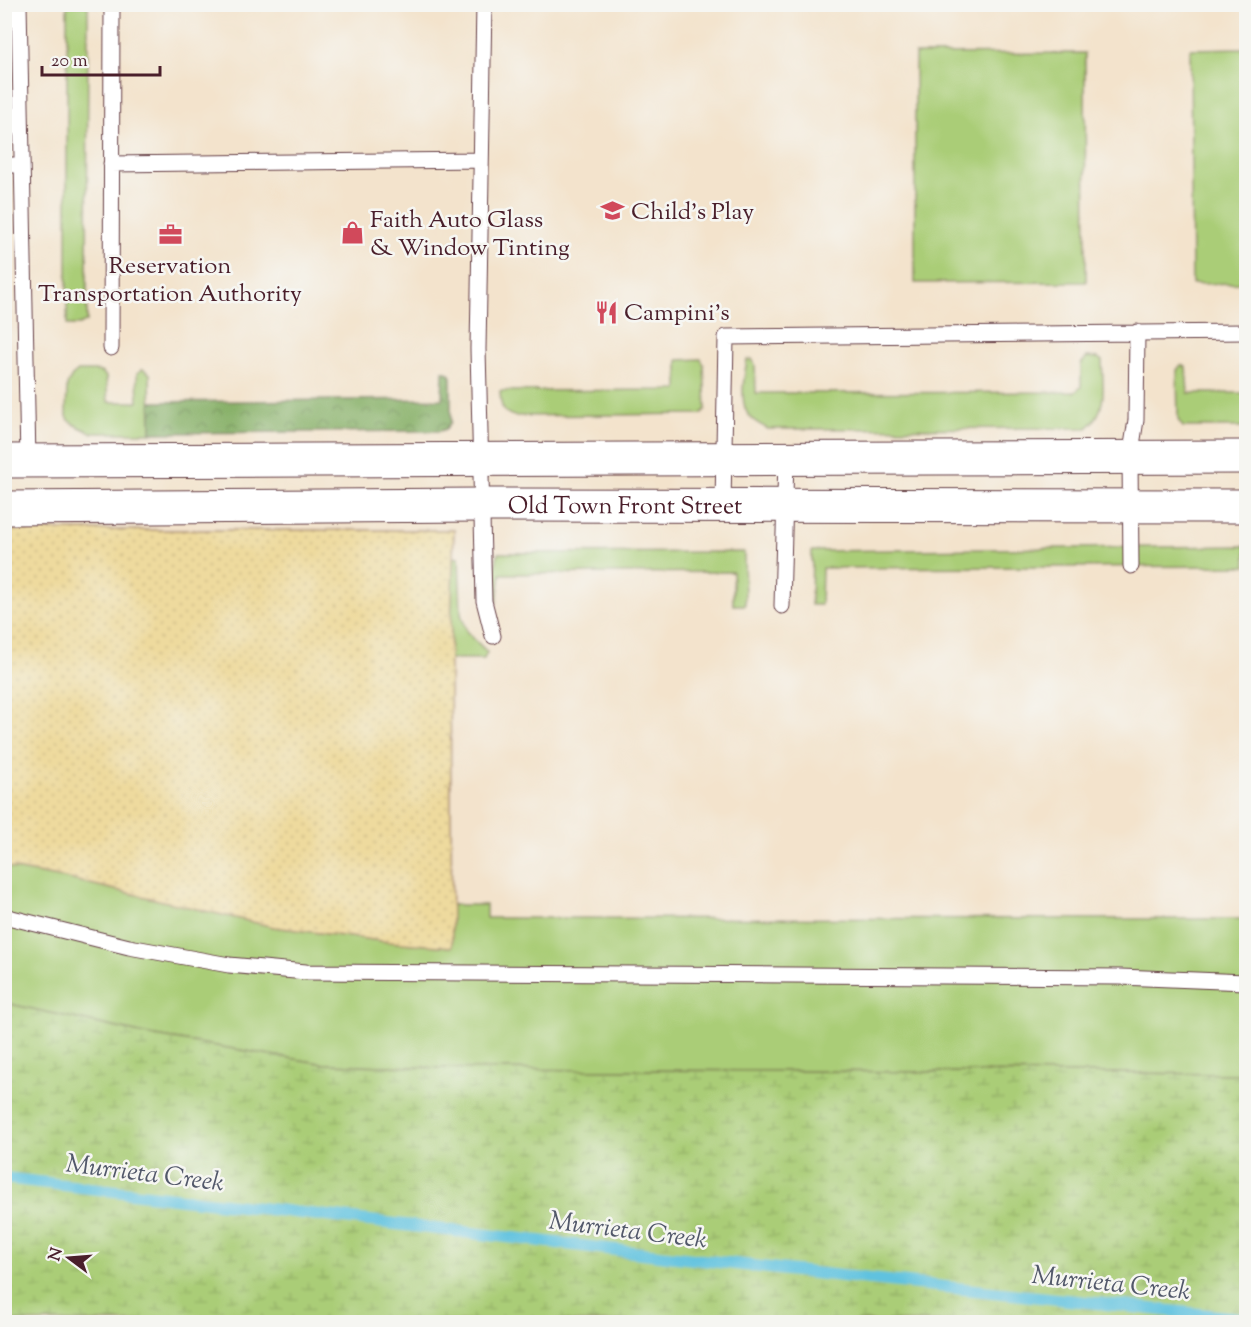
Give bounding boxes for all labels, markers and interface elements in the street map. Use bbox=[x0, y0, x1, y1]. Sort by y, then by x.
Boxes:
scale bar bbox=[42, 39, 160, 77]
text: 20 m bbox=[51, 49, 88, 75]
place label: Child's Play bbox=[631, 196, 754, 230]
school or university icon: Child's Play bbox=[600, 198, 626, 224]
place label: Faith Auto Glass & Window Tinting bbox=[370, 204, 570, 266]
shop icon: Faith Auto Glass & Window Tinting bbox=[339, 220, 365, 246]
office icon: Reservation Transportation Authority bbox=[157, 222, 183, 248]
place label: Reservation Transportation Authority bbox=[38, 250, 302, 312]
place label: Campini's bbox=[624, 297, 730, 331]
restaurant icon: Campini's bbox=[593, 299, 619, 325]
street label: Old Town Front Street bbox=[508, 490, 742, 524]
water label: Murrieta Creek bbox=[64, 1146, 226, 1203]
water label: Murrieta Creek bbox=[547, 1203, 709, 1260]
north arrow bbox=[39, 1228, 99, 1288]
text: N bbox=[44, 1245, 70, 1264]
water label: Murrieta Creek bbox=[1030, 1258, 1192, 1311]

